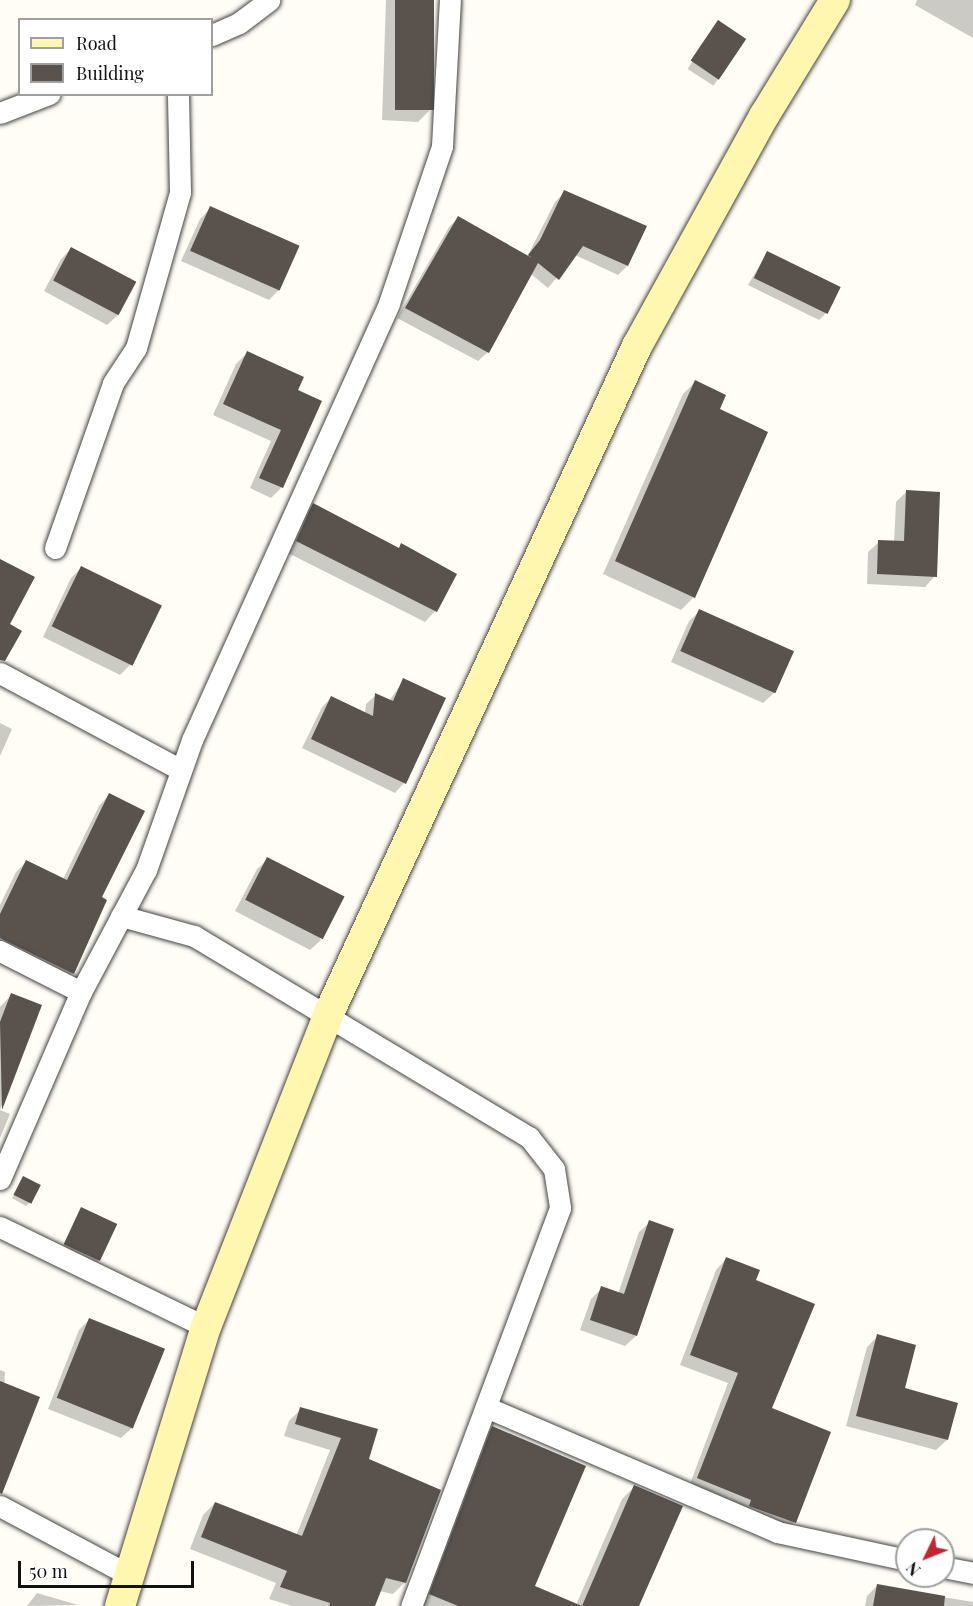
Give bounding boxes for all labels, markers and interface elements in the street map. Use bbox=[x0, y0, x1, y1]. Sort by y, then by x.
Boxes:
legend bbox=[18, 18, 213, 96]
text: Road bbox=[76, 31, 117, 55]
text: Building bbox=[76, 61, 144, 85]
north arrow bbox=[895, 1528, 955, 1588]
scale bar bbox=[21, 1549, 196, 1587]
text: N bbox=[901, 1558, 925, 1581]
text: 50 m bbox=[29, 1559, 68, 1583]

